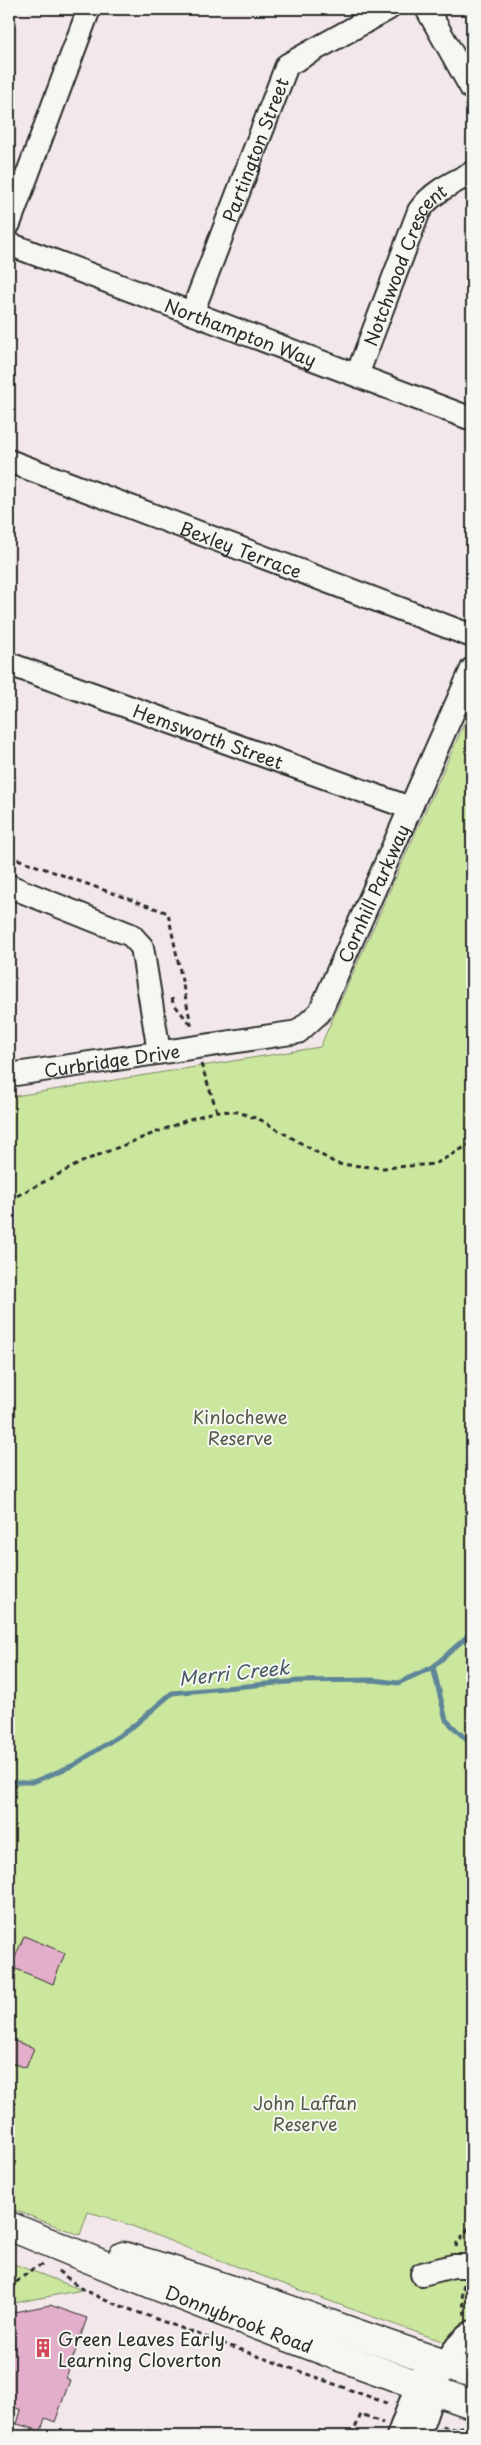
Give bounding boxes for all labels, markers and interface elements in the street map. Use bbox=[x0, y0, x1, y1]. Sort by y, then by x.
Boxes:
street label: Partington Street bbox=[215, 73, 295, 226]
street label: Notchwood Crescent bbox=[356, 177, 452, 349]
street label: Northampton Way bbox=[161, 291, 321, 373]
street label: Bexley Terrace bbox=[176, 513, 306, 584]
street label: Hemsworth Street bbox=[130, 696, 287, 775]
street label: Cornhill Parkway bbox=[330, 820, 415, 967]
street label: Curbridge Drive bbox=[42, 1036, 182, 1083]
park label: Kinlochewe Reserve bbox=[192, 1403, 288, 1451]
water label: Merri Creek bbox=[177, 1652, 292, 1692]
park label: John Laffan Reserve bbox=[253, 2089, 357, 2137]
street label: Donnybrook Road bbox=[161, 2277, 317, 2359]
place label: Green Leaves Early Learning Cloverton bbox=[58, 2325, 225, 2373]
building icon: Green Leaves Early Learning Cloverton bbox=[32, 2337, 54, 2359]

